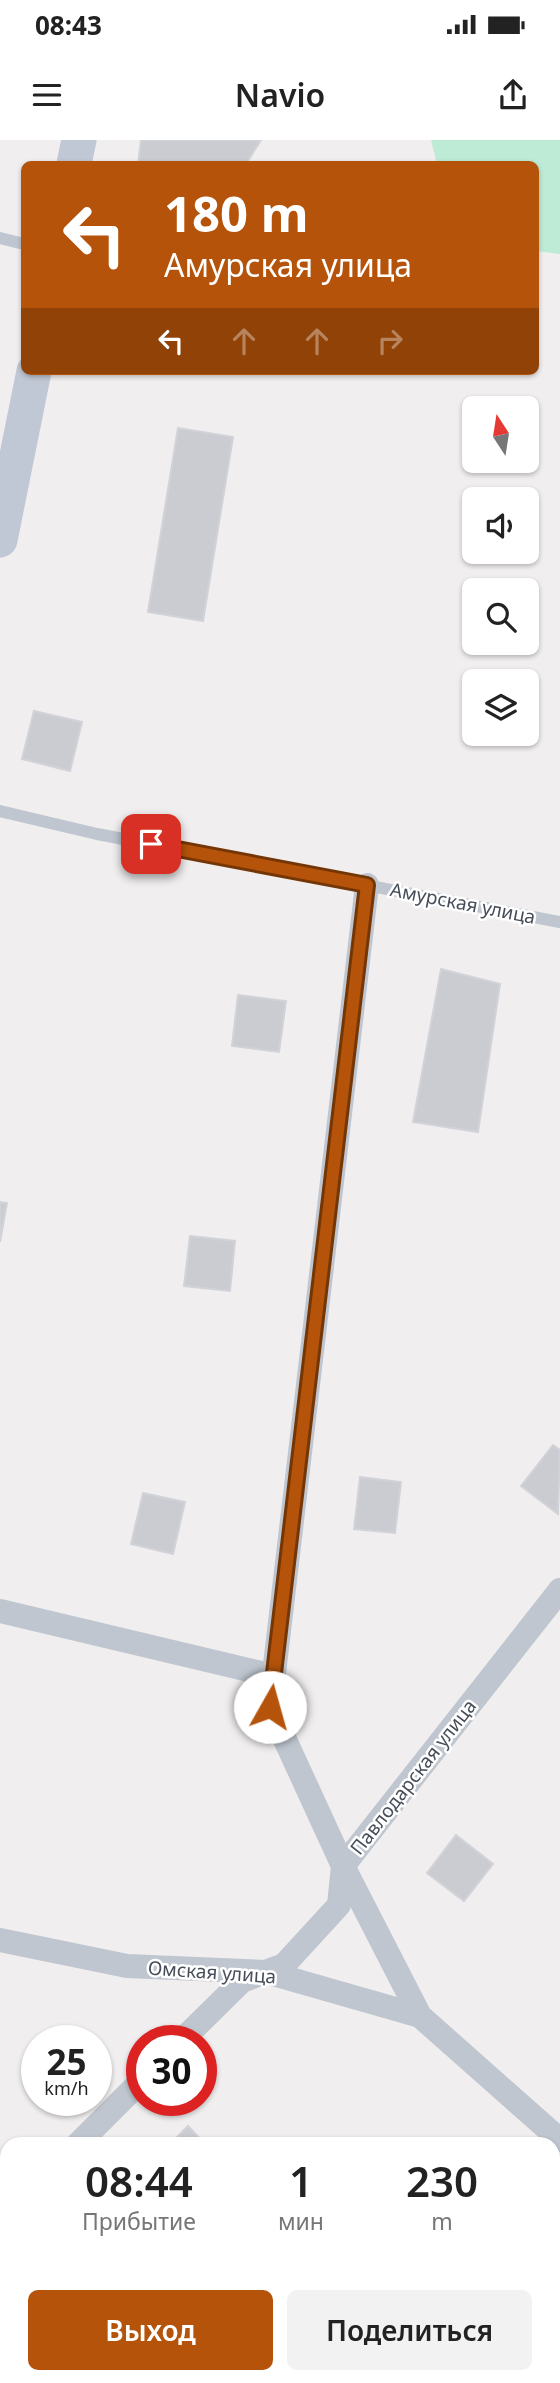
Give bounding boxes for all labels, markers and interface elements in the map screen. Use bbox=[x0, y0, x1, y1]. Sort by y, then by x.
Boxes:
text: 08:43 bbox=[35, 7, 102, 43]
text: Navio bbox=[235, 73, 325, 116]
icon: menu bbox=[28, 76, 66, 114]
icon: share bbox=[494, 76, 532, 114]
text: 180 m bbox=[164, 180, 309, 246]
icon: left bbox=[49, 189, 140, 280]
text: Амурская улица bbox=[164, 243, 412, 286]
icon: left bbox=[152, 322, 190, 360]
icon: ahead bbox=[225, 322, 263, 360]
icon: ahead bbox=[298, 322, 336, 360]
icon: right bbox=[371, 322, 409, 360]
north arrow bbox=[462, 396, 539, 472]
map controls bbox=[462, 396, 539, 746]
button: sound bbox=[462, 487, 539, 564]
button: search bbox=[462, 578, 539, 655]
button: layers bbox=[462, 669, 539, 746]
pin bbox=[121, 814, 181, 874]
icon: arrive bbox=[132, 825, 170, 863]
street label: Амурская улица bbox=[388, 876, 538, 930]
position arrow bbox=[233, 1670, 307, 1744]
street label: Павлодарская улица bbox=[344, 1694, 482, 1860]
street label: Омская улица bbox=[147, 1955, 277, 1989]
speed limit sign: 30 bbox=[126, 2025, 217, 2116]
text: 25 bbox=[46, 2038, 87, 2085]
text: km/h bbox=[44, 2076, 89, 2100]
text: 08:44 bbox=[85, 2152, 193, 2209]
text: 1 bbox=[289, 2152, 313, 2209]
text: 230 bbox=[406, 2152, 478, 2209]
text: Прибытие bbox=[82, 2205, 196, 2237]
text: мин bbox=[278, 2205, 324, 2237]
text: m bbox=[431, 2205, 453, 2237]
button: Выход bbox=[28, 2290, 273, 2370]
button: Поделиться bbox=[287, 2290, 532, 2370]

